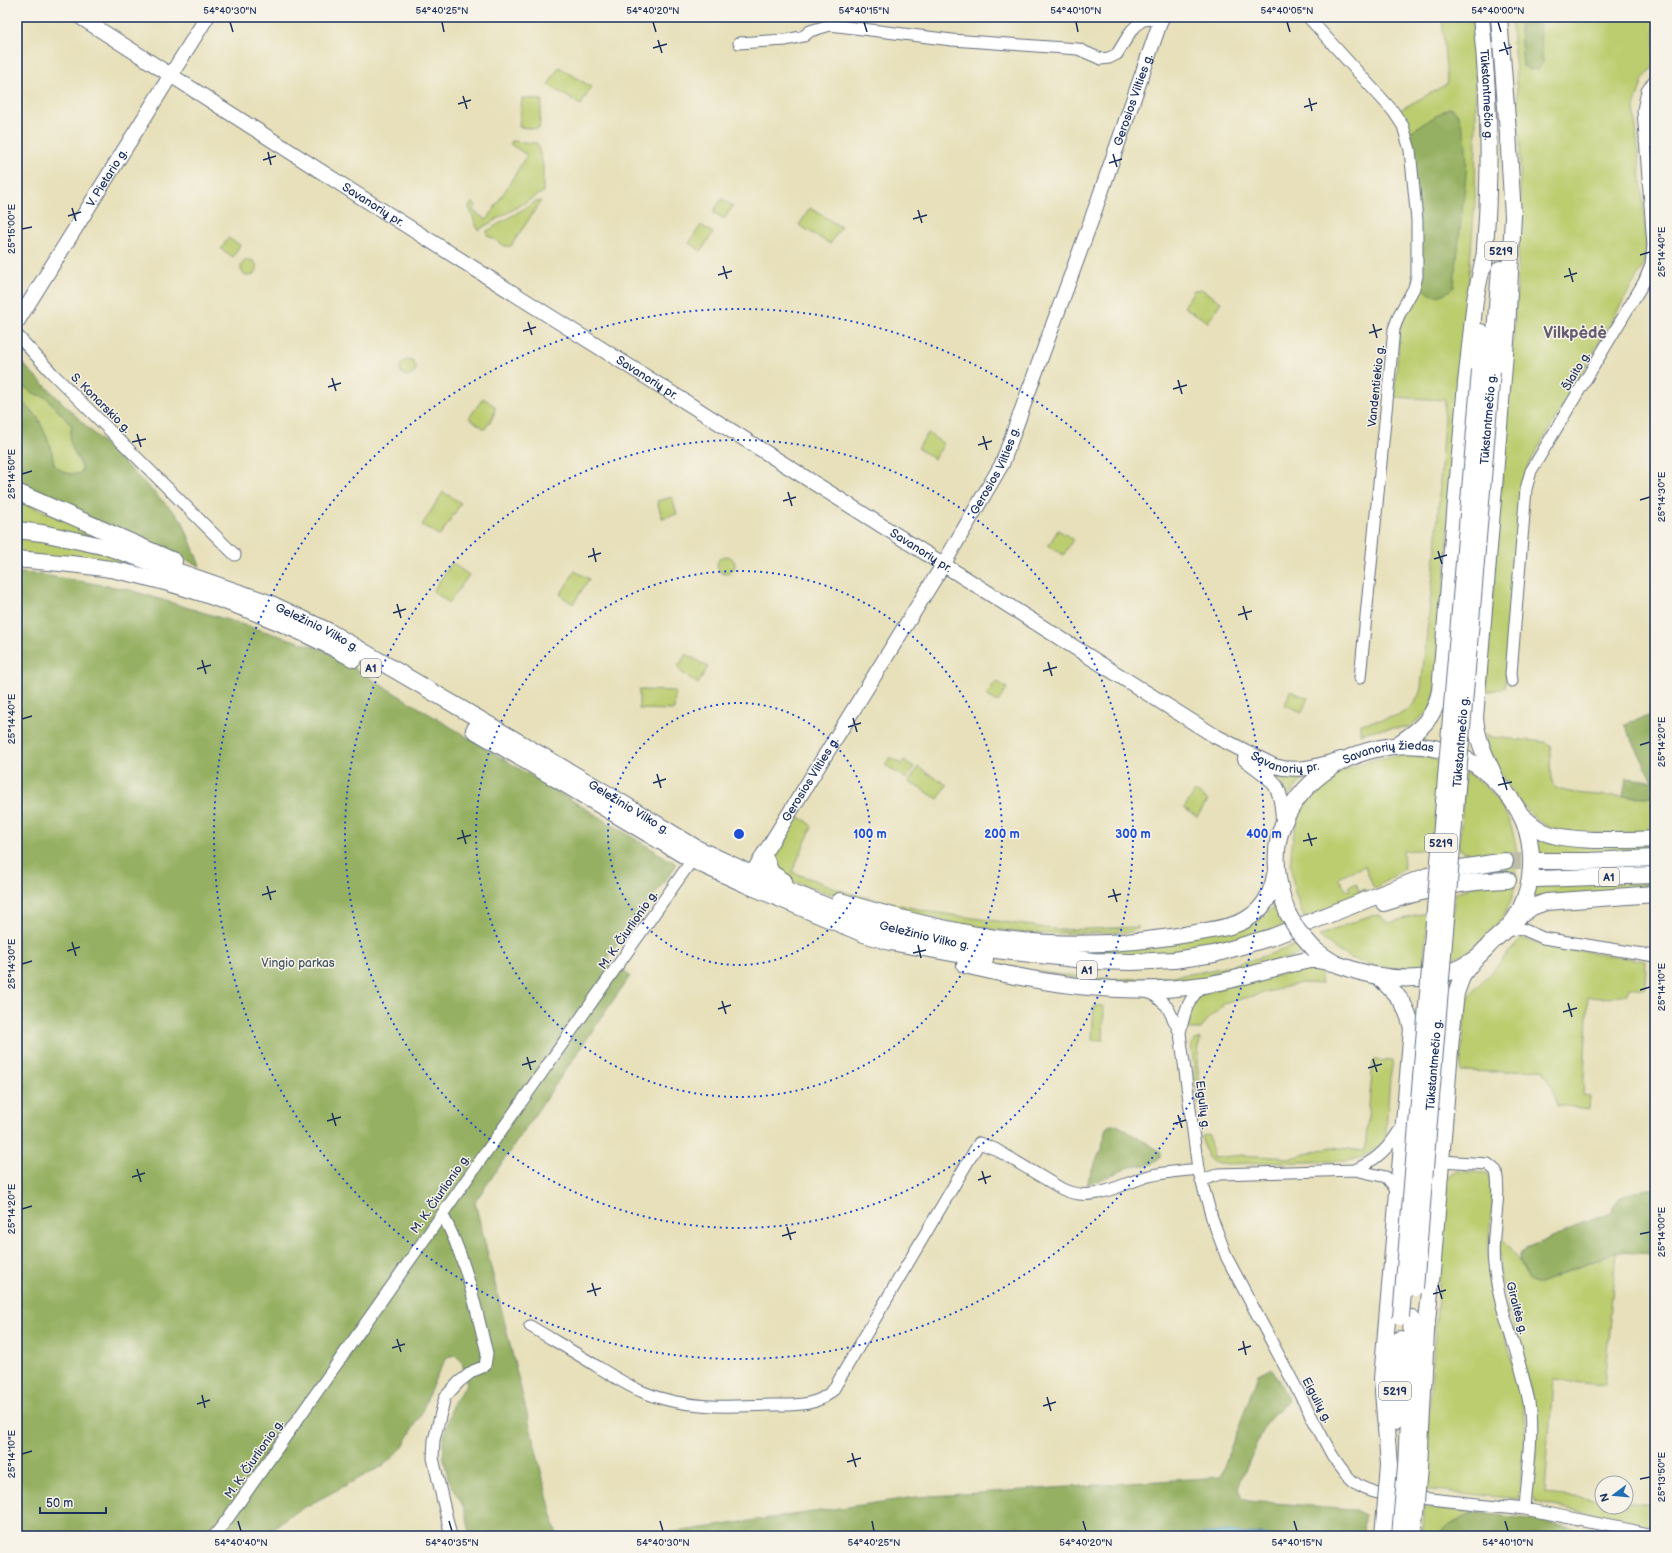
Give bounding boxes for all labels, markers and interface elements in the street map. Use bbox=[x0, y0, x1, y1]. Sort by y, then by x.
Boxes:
text: 54°40'30"N bbox=[203, 5, 257, 17]
text: 54°40'25"N bbox=[415, 5, 469, 17]
text: 54°40'20"N bbox=[626, 5, 680, 17]
text: 54°40'15"N bbox=[838, 5, 890, 17]
text: 54°40'10"N bbox=[1050, 5, 1102, 17]
text: 54°40'05"N bbox=[1260, 5, 1314, 17]
text: 54°40'00"N bbox=[1471, 5, 1525, 17]
street label: Tūkstantmečio g. bbox=[1476, 49, 1496, 140]
street label: Gerosios Vilties g. bbox=[1111, 52, 1157, 148]
street label: V. Pietario g. bbox=[84, 146, 131, 210]
street label: Savanorių pr. bbox=[339, 180, 407, 230]
text: 25°15'00"E bbox=[6, 204, 18, 254]
text: 25°14'40"E bbox=[1656, 226, 1668, 277]
road number: 5219 bbox=[1485, 242, 1517, 260]
district label: Vilkpėdė bbox=[1543, 324, 1607, 343]
street label: Vandentiekio g. bbox=[1365, 344, 1388, 428]
street label: Šlaito g. bbox=[1558, 349, 1594, 393]
street label: Savanorių pr. bbox=[613, 353, 681, 403]
street label: S. Konarskio g. bbox=[67, 370, 134, 437]
street label: Tūkstantmečio g. bbox=[1477, 373, 1500, 465]
street label: Gerosios Vilties g. bbox=[967, 425, 1023, 518]
text: 25°14'50"E bbox=[6, 448, 18, 499]
text: 25°14'30"E bbox=[1656, 471, 1668, 522]
street label: Savanorių pr. bbox=[887, 526, 955, 576]
street label: Geležinio Vilko g. bbox=[273, 600, 361, 655]
road number: A1 bbox=[361, 659, 381, 677]
text: 25°14'40"E bbox=[6, 693, 18, 744]
street label: Tūkstantmečio g. bbox=[1450, 696, 1473, 788]
text: 25°14'20"E bbox=[1656, 716, 1668, 767]
street label: Gerosios Vilties g. bbox=[779, 735, 842, 825]
street label: Savanorių žiedas bbox=[1340, 738, 1435, 768]
street label: Savanorių pr. bbox=[1248, 748, 1321, 777]
street label: Geležinio Vilko g. bbox=[585, 777, 672, 838]
centre of rings bbox=[732, 827, 746, 841]
text: 100 m bbox=[853, 827, 887, 842]
text: 200 m bbox=[984, 827, 1020, 842]
text: 300 m bbox=[1115, 827, 1151, 842]
text: 400 m bbox=[1246, 827, 1282, 842]
road number: 5219 bbox=[1425, 834, 1457, 852]
road number: A1 bbox=[1599, 868, 1619, 886]
street label: M. K. Čiurlionio g. bbox=[594, 887, 661, 973]
street label: Geležinio Vilko g. bbox=[878, 918, 971, 953]
text: 25°14'30"E bbox=[6, 938, 18, 989]
park label: Vingio parkas bbox=[261, 956, 335, 971]
road number: A1 bbox=[1077, 961, 1097, 979]
text: 25°14'10"E bbox=[1656, 962, 1668, 1011]
street label: Tūkstantmečio g. bbox=[1423, 1019, 1446, 1111]
street label: Eigulių g. bbox=[1192, 1080, 1213, 1130]
street label: M. K. Čiurlionio g. bbox=[406, 1151, 473, 1237]
text: 25°14'20"E bbox=[6, 1183, 18, 1234]
text: 25°14'00"E bbox=[1656, 1206, 1668, 1257]
street label: Giraitės g. bbox=[1502, 1280, 1531, 1336]
street label: Eigulių g. bbox=[1298, 1375, 1335, 1426]
road number: 5219 bbox=[1379, 1382, 1411, 1400]
street label: M. K. Čiurlionio g. bbox=[220, 1416, 287, 1502]
text: 25°14'10"E bbox=[6, 1429, 18, 1478]
text: 25°13'50"E bbox=[1656, 1451, 1668, 1502]
north arrow bbox=[1594, 1475, 1634, 1515]
scale bar bbox=[40, 1489, 106, 1515]
text: N bbox=[1597, 1492, 1612, 1503]
text: 50 m bbox=[46, 1496, 73, 1511]
text: 54°40'40"N bbox=[214, 1537, 268, 1549]
text: 54°40'35"N bbox=[425, 1537, 479, 1549]
text: 54°40'30"N bbox=[636, 1537, 690, 1549]
text: 54°40'25"N bbox=[847, 1537, 901, 1549]
text: 54°40'20"N bbox=[1059, 1537, 1113, 1549]
text: 54°40'15"N bbox=[1271, 1537, 1323, 1549]
text: 54°40'10"N bbox=[1482, 1537, 1534, 1549]

